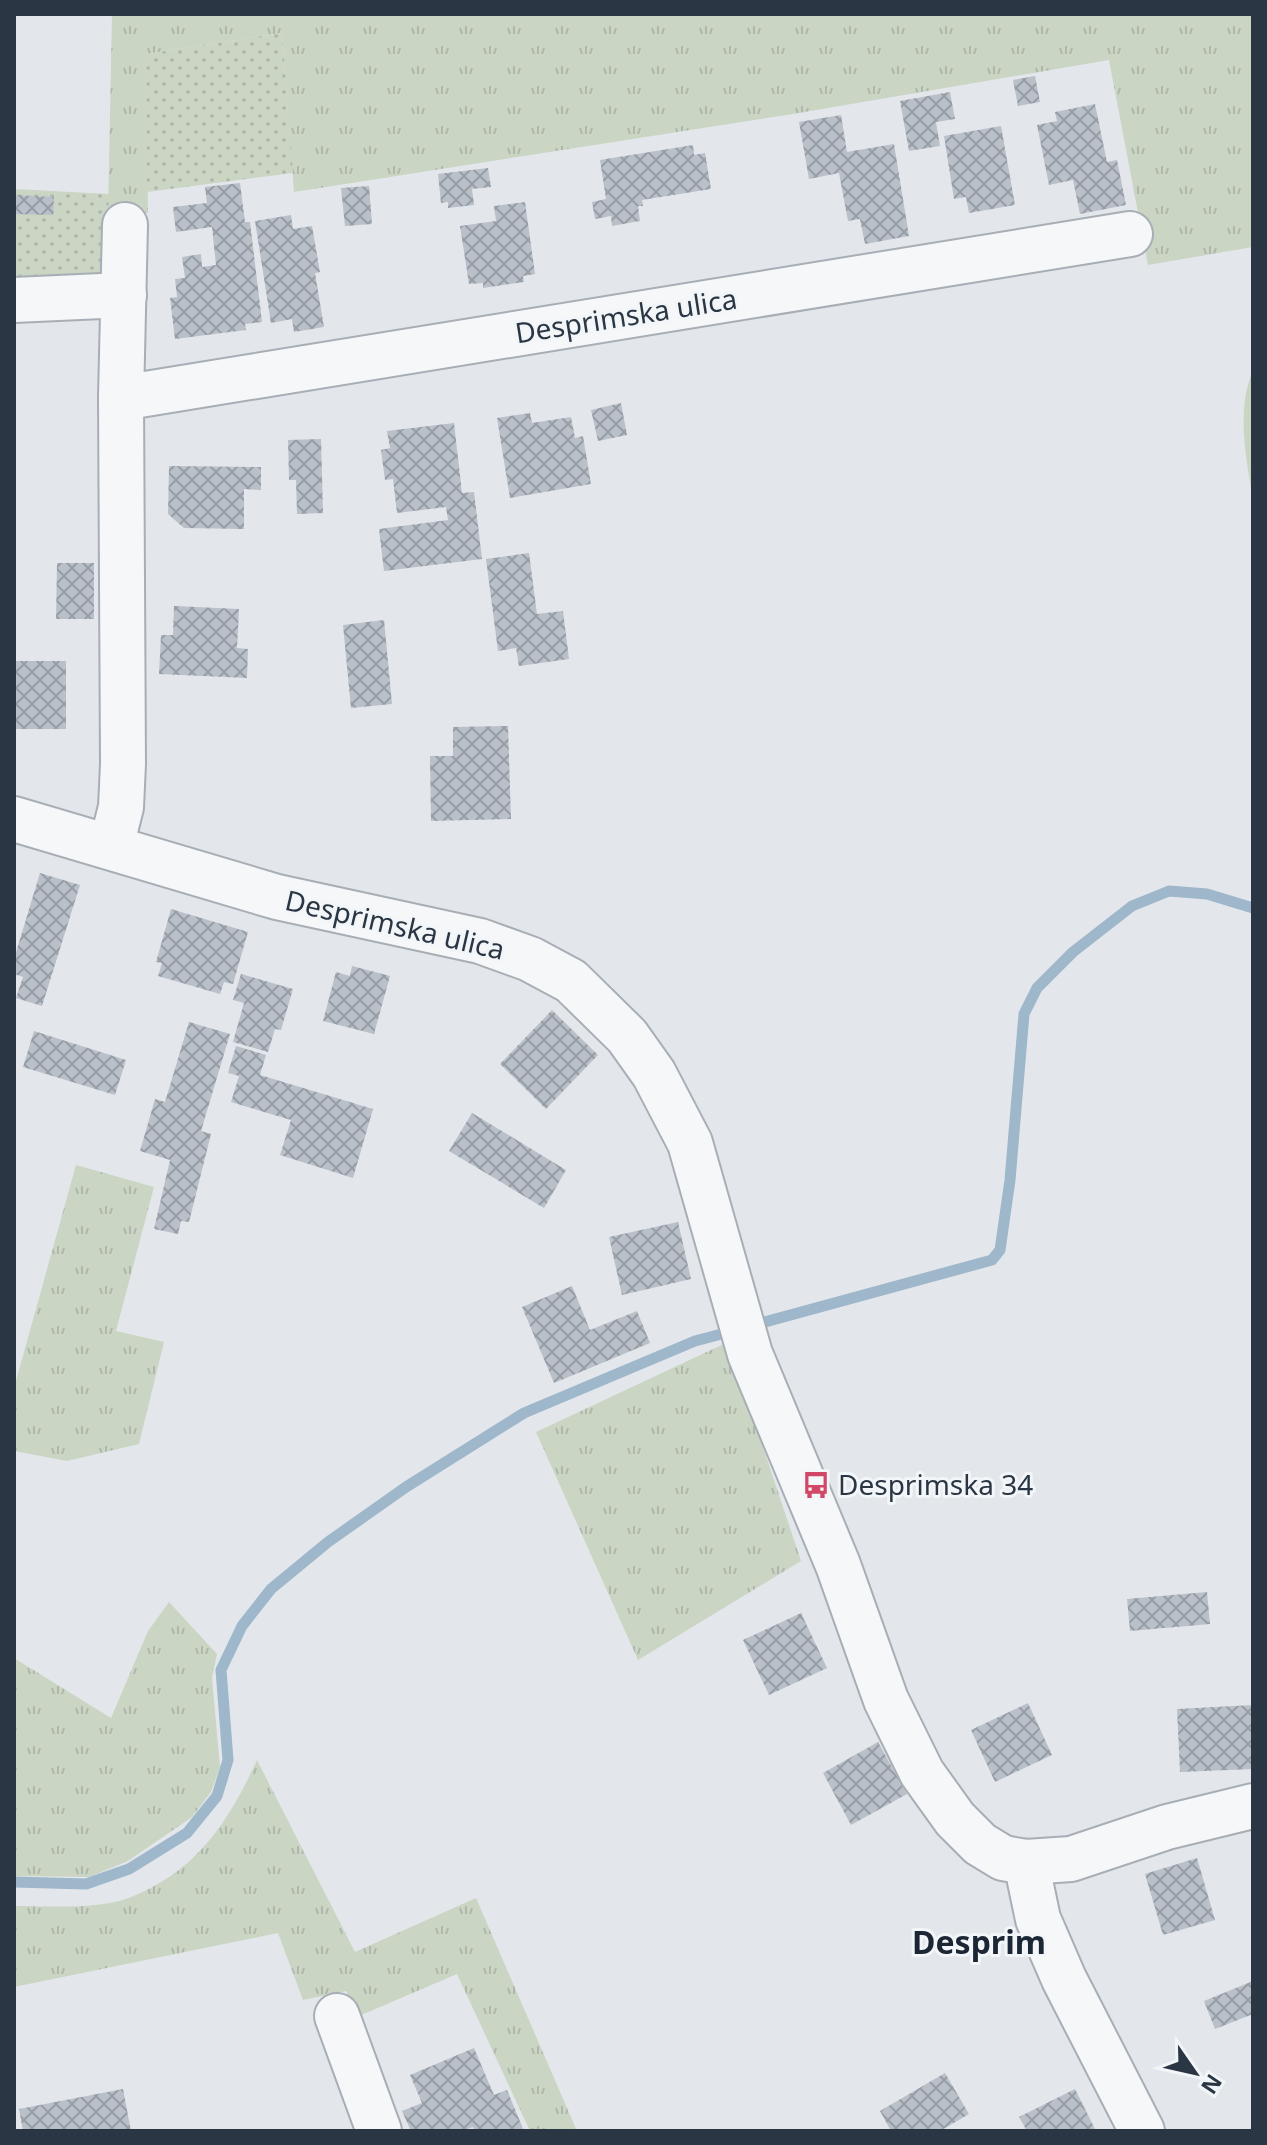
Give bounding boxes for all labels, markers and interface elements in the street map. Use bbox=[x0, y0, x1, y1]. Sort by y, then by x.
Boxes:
street label: Desprimska ulica bbox=[512, 279, 739, 351]
street label: Desprimska ulica bbox=[282, 880, 509, 968]
place label: Desprimska 34 bbox=[838, 1465, 1033, 1503]
bus stop icon: Desprimska 34 bbox=[801, 1470, 831, 1500]
district label: Desprim bbox=[912, 1920, 1046, 1963]
north arrow bbox=[1155, 2033, 1235, 2113]
text: N bbox=[1195, 2069, 1230, 2101]

